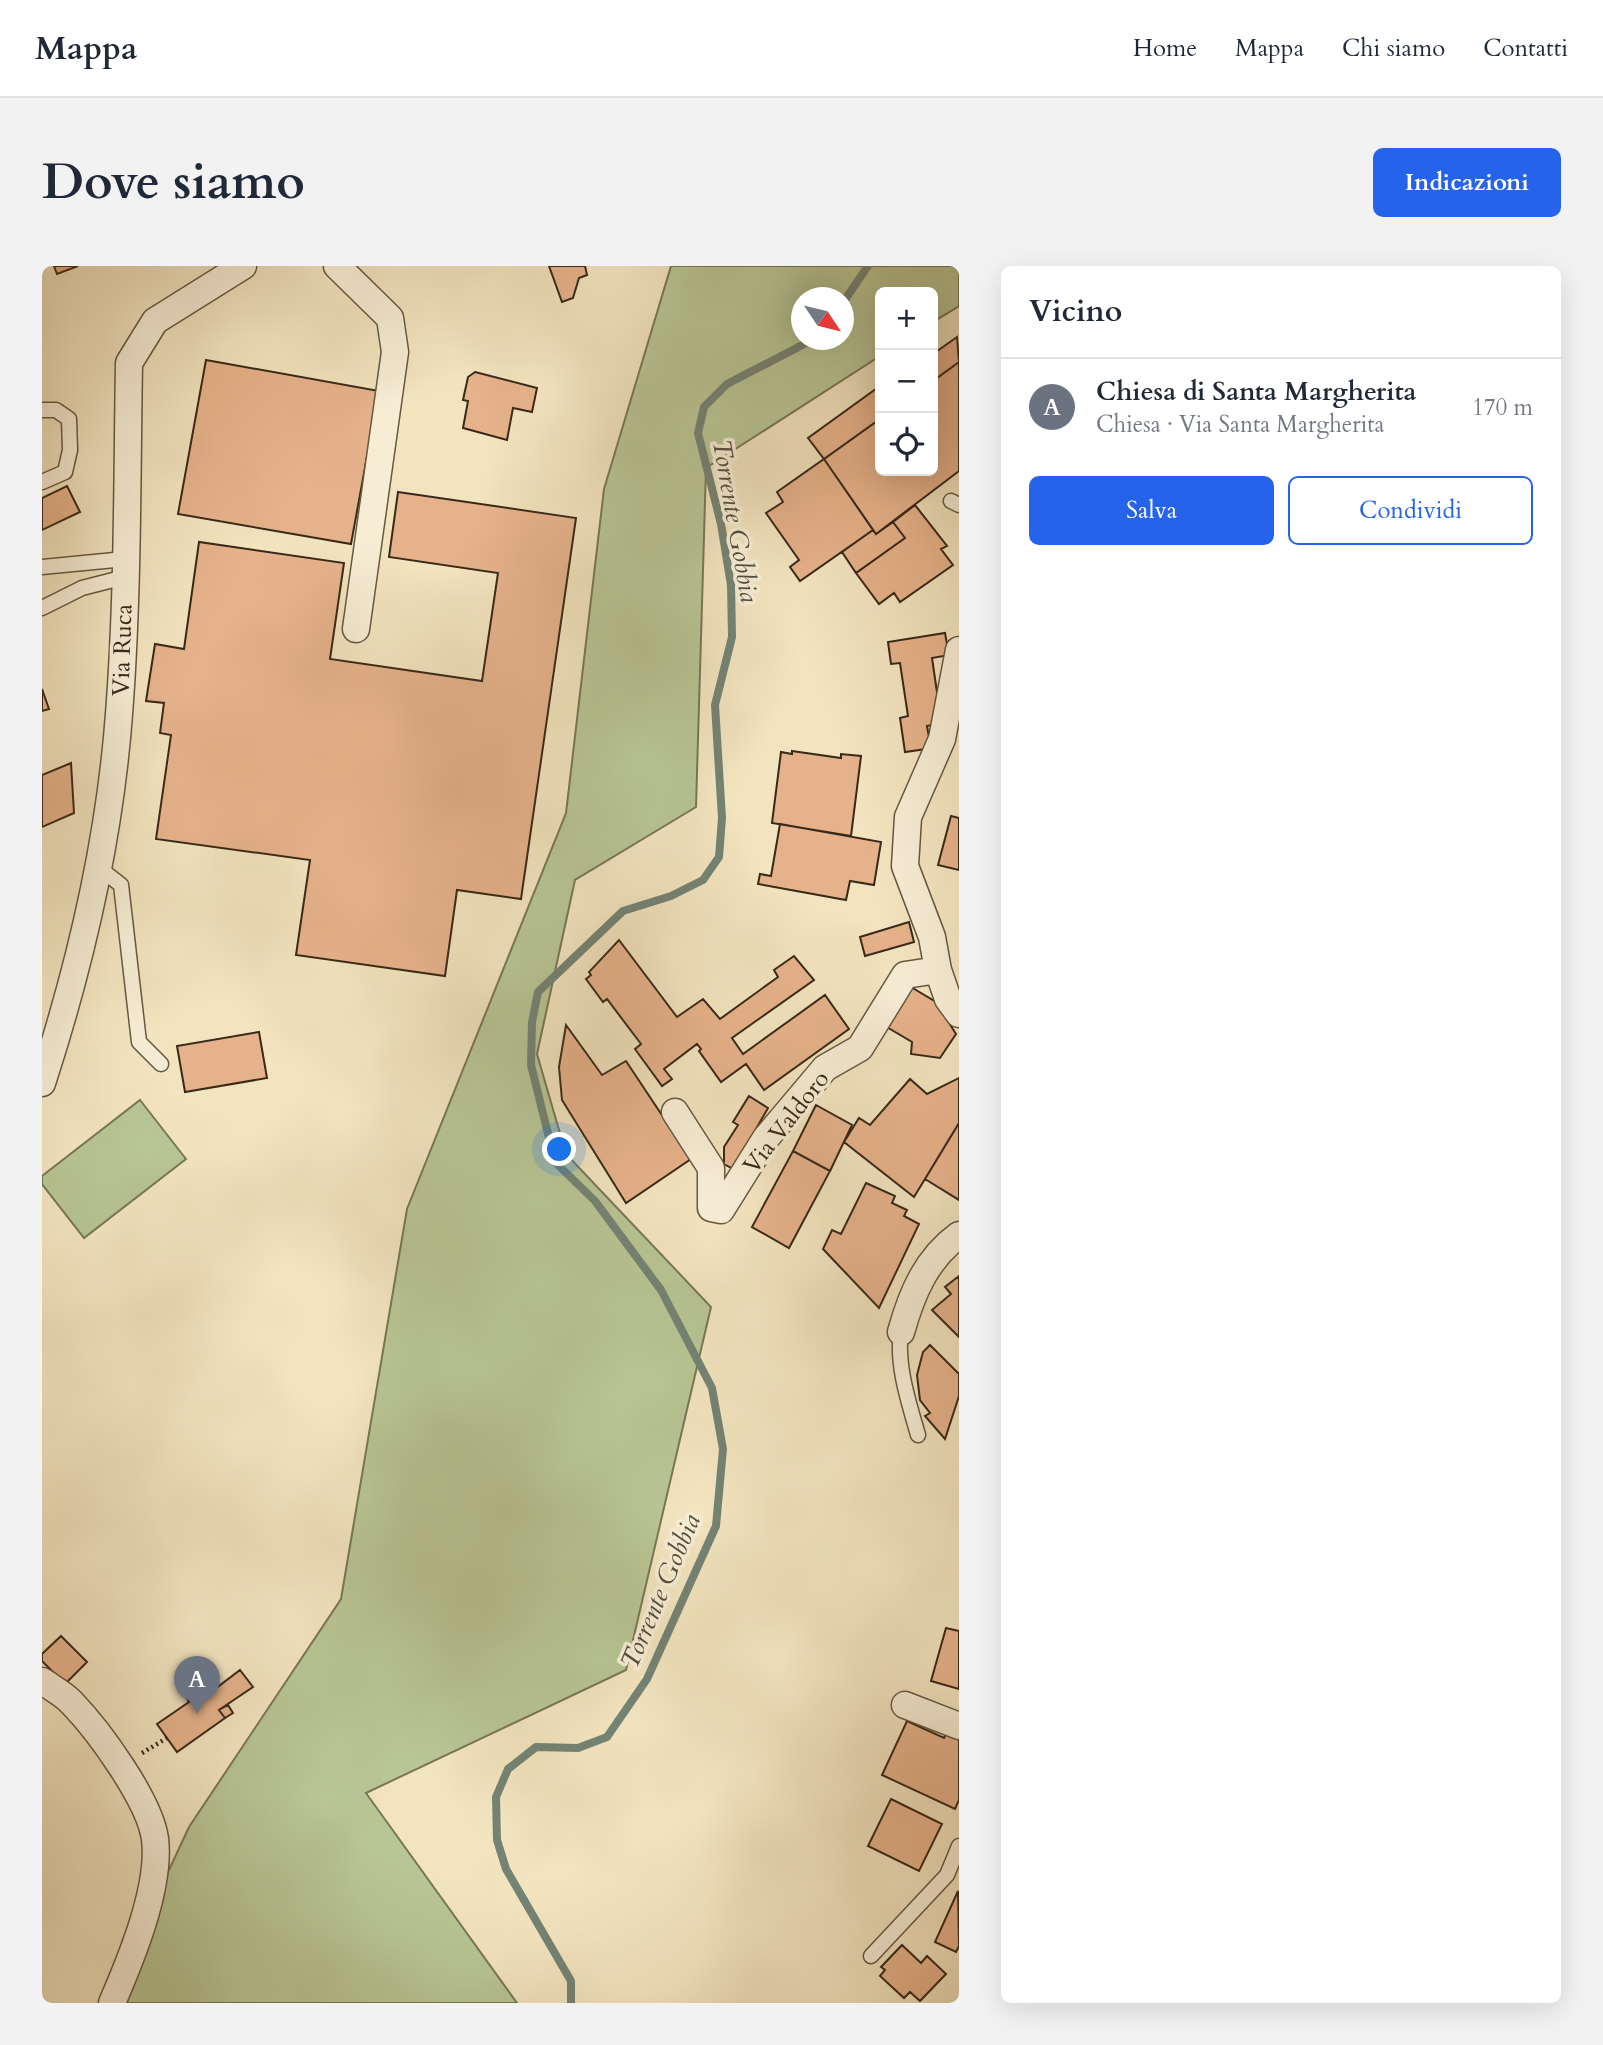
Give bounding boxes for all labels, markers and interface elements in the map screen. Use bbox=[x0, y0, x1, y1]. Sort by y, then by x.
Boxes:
text: Mappa bbox=[35, 26, 137, 71]
text: Home bbox=[1133, 32, 1197, 65]
text: Mappa bbox=[1235, 32, 1304, 65]
text: Chi siamo bbox=[1342, 32, 1445, 65]
text: Contatti bbox=[1483, 32, 1568, 65]
button: Indicazioni bbox=[1373, 148, 1561, 217]
text: Dove siamo bbox=[42, 149, 305, 216]
north arrow bbox=[791, 287, 854, 350]
map controls bbox=[875, 287, 938, 476]
button: + bbox=[875, 287, 938, 350]
text: Vicino bbox=[1029, 291, 1122, 332]
button: − bbox=[875, 350, 938, 413]
text: Chiesa di Santa Margherita bbox=[1096, 374, 1417, 409]
text: A bbox=[1043, 392, 1061, 423]
text: 170 m bbox=[1472, 392, 1533, 423]
text: Chiesa · Via Santa Margherita bbox=[1096, 409, 1384, 440]
button: locate bbox=[875, 413, 938, 476]
water label: Torrente Gobbia bbox=[704, 437, 767, 606]
button: Salva bbox=[1029, 476, 1274, 545]
button: Condividi bbox=[1288, 476, 1533, 545]
street label: Via Ruca bbox=[104, 603, 141, 697]
street label: Via Valdoro bbox=[736, 1064, 837, 1181]
your location bbox=[542, 1132, 576, 1166]
water label: Torrente Gobbia bbox=[612, 1508, 709, 1674]
pin: A bbox=[174, 1656, 220, 1714]

